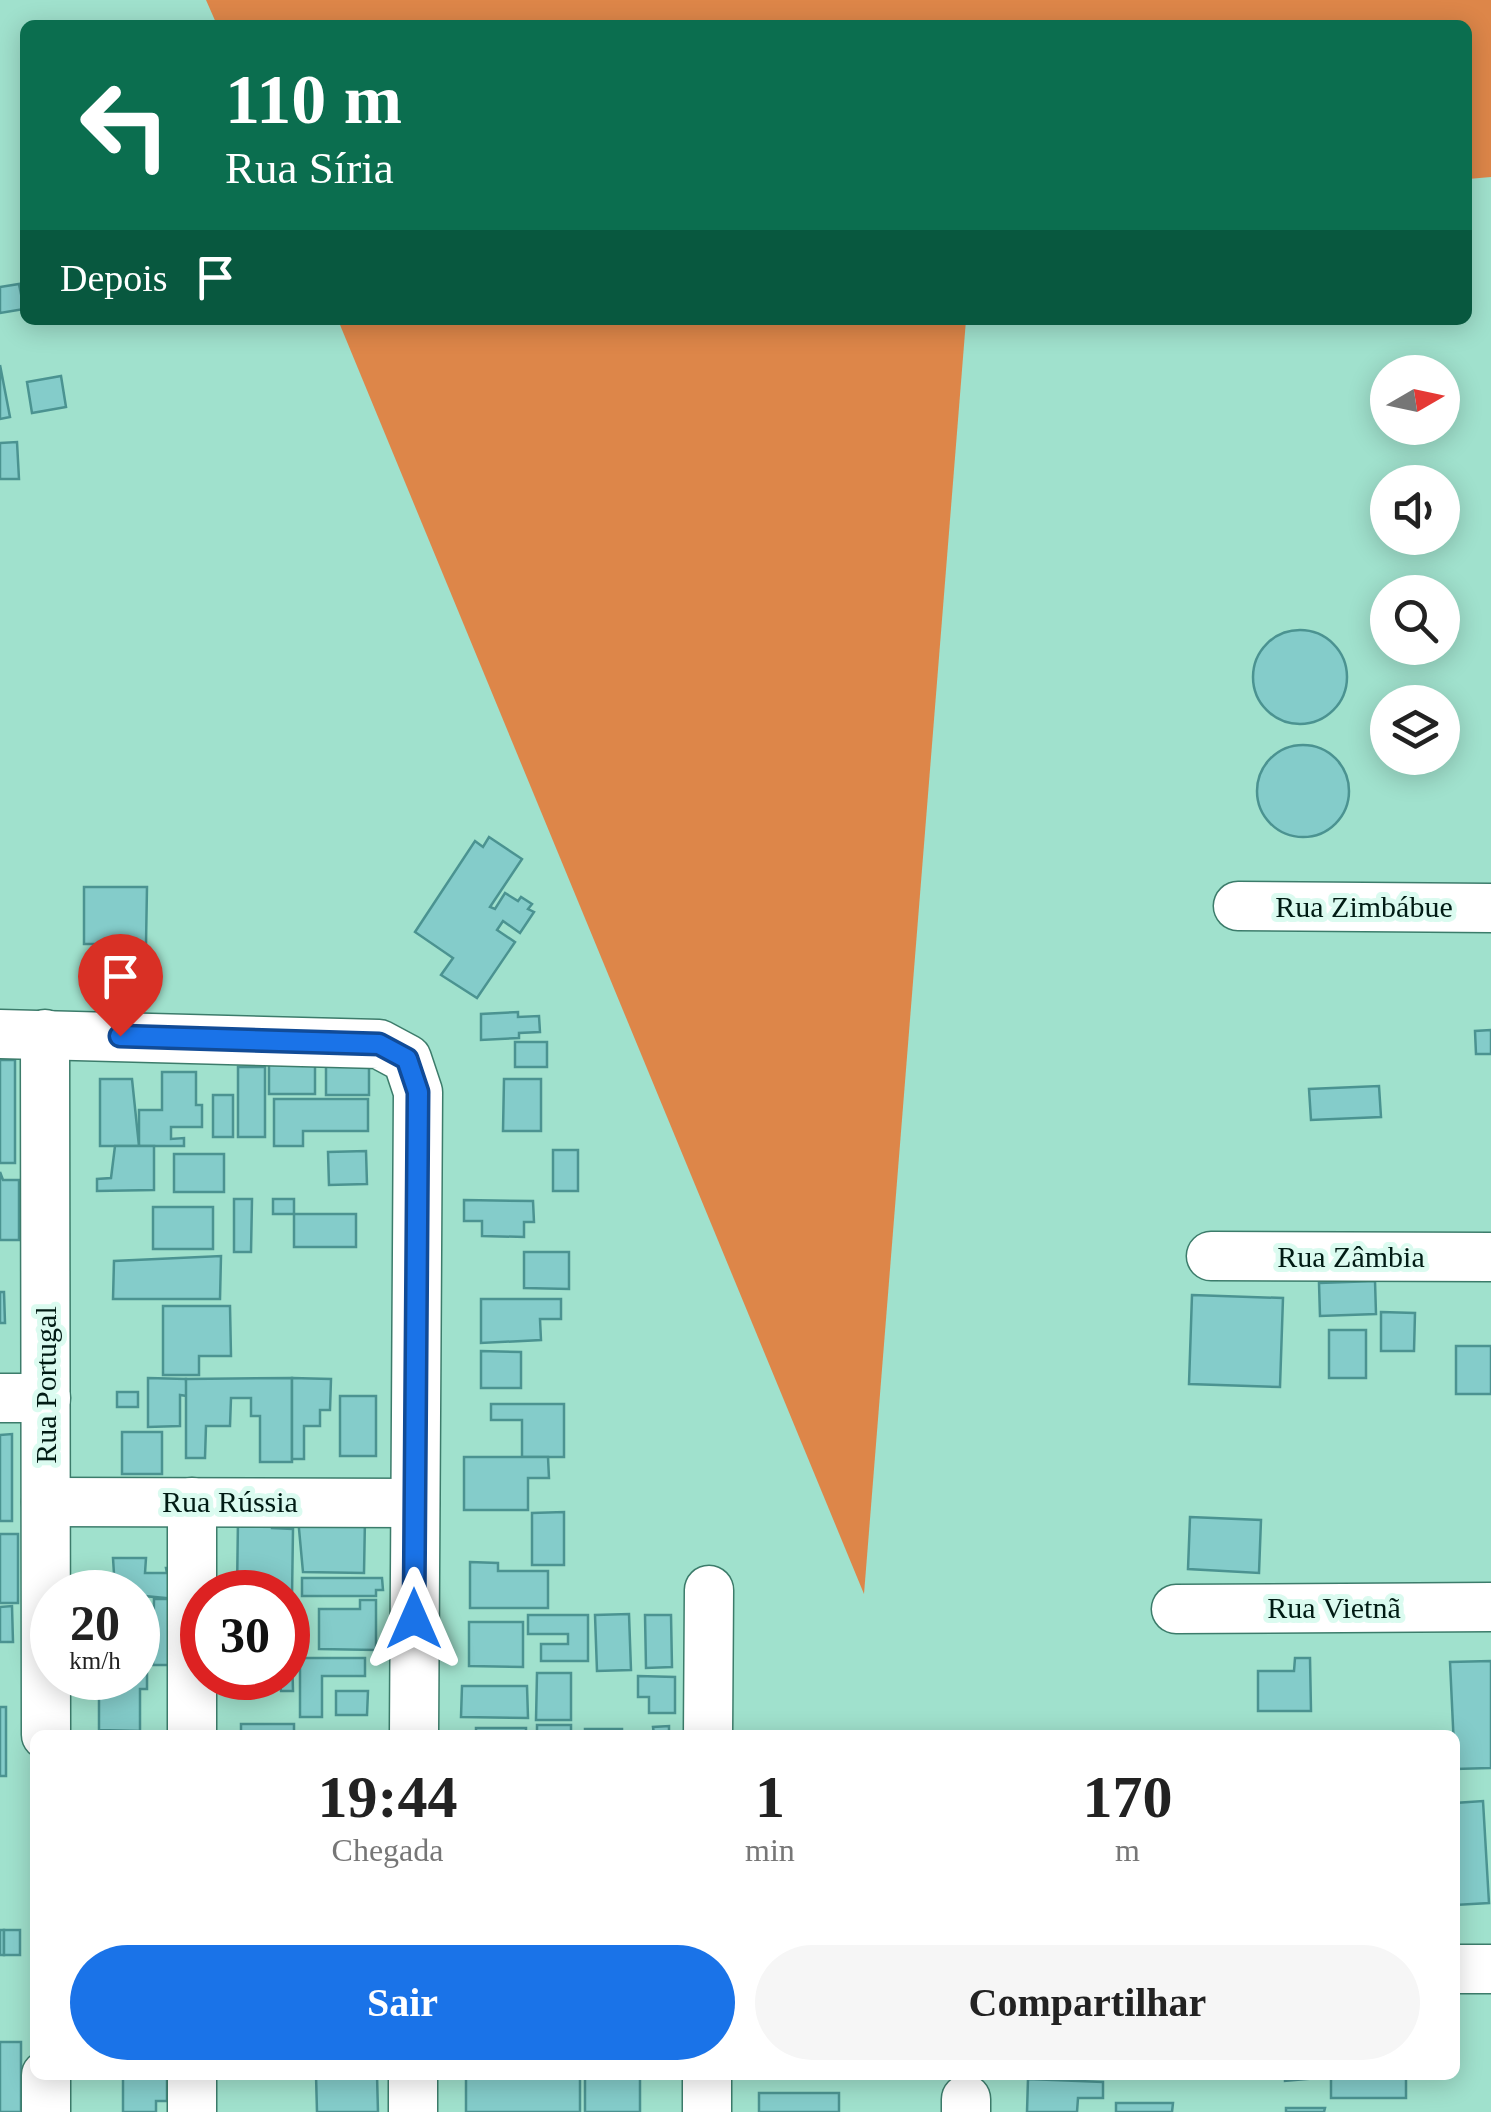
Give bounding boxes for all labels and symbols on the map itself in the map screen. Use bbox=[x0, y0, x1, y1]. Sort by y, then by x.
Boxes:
north arrow bbox=[1370, 355, 1460, 445]
street label: Rua Zimbábue bbox=[1275, 890, 1453, 923]
pin bbox=[78, 934, 163, 1037]
street label: Rua Zâmbia bbox=[1277, 1240, 1425, 1273]
street label: Rua Portugal bbox=[29, 1306, 62, 1464]
street label: Rua Rússia bbox=[162, 1485, 298, 1518]
position arrow bbox=[362, 1567, 466, 1671]
speed limit sign: 30 bbox=[180, 1570, 310, 1700]
street label: Rua Vietnã bbox=[1267, 1591, 1401, 1624]

